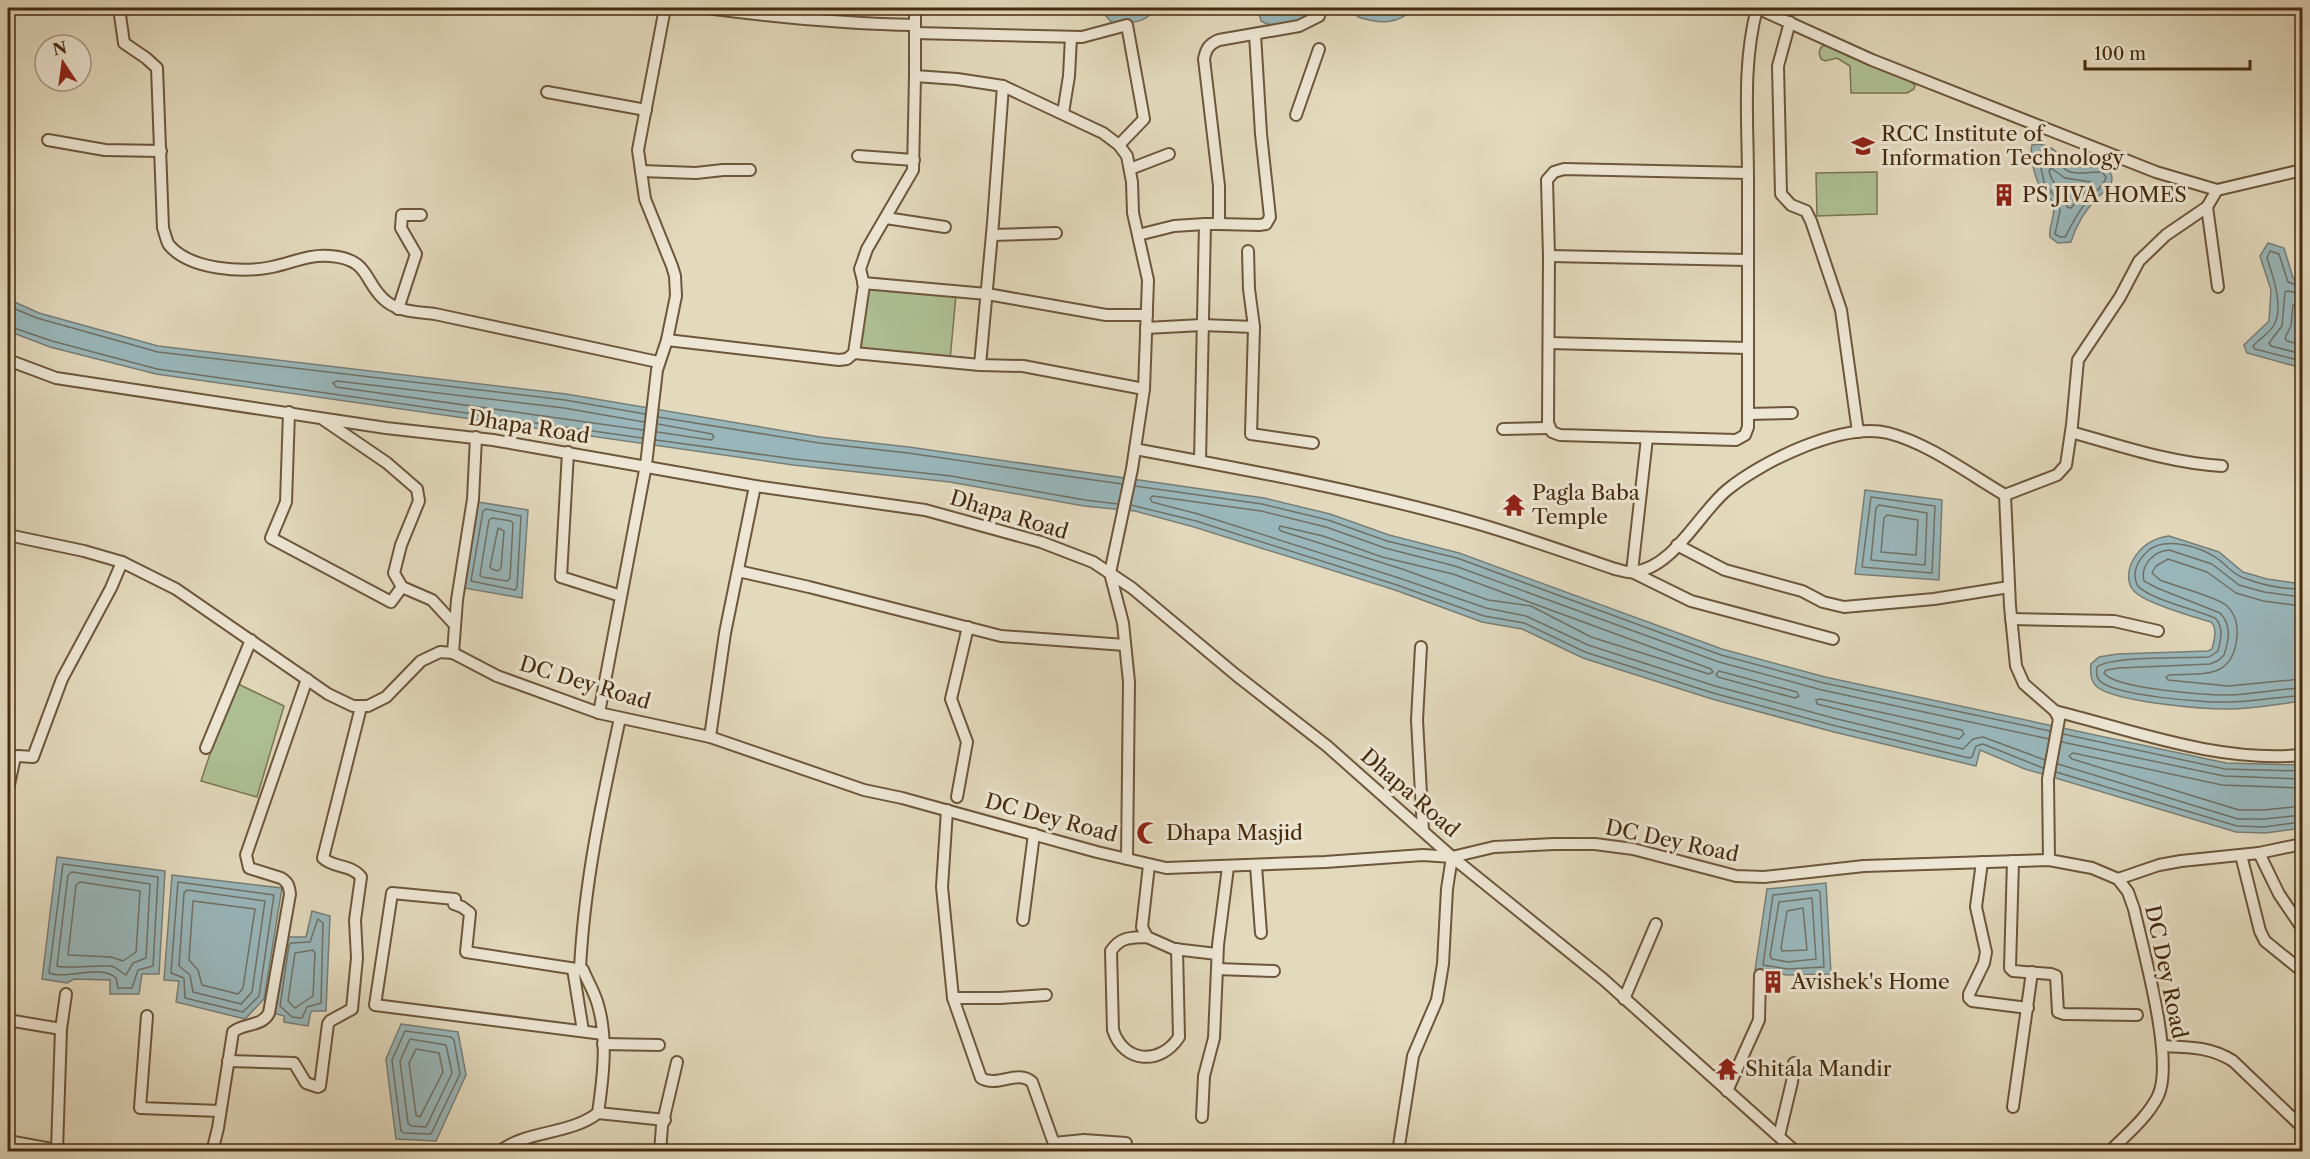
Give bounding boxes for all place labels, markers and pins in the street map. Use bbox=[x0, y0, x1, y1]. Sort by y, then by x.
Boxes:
place label: RCC Institute of Information Technology bbox=[1881, 121, 2124, 170]
school or university icon: RCC Institute of Information Technology bbox=[1850, 133, 1876, 159]
building icon: PS JIVA HOMES bbox=[1991, 182, 2017, 208]
place label: PS JIVA HOMES bbox=[2022, 182, 2187, 207]
place label: Pagla Baba Temple bbox=[1532, 480, 1641, 529]
temple icon: Pagla Baba Temple bbox=[1501, 492, 1527, 518]
mosque icon: Dhapa Masjid bbox=[1135, 820, 1161, 846]
place label: Dhapa Masjid bbox=[1166, 820, 1303, 845]
building icon: Avishek's Home bbox=[1760, 969, 1786, 995]
place label: Avishek's Home bbox=[1790, 969, 1950, 994]
temple icon: Shitala Mandir bbox=[1714, 1056, 1740, 1082]
place label: Shitala Mandir bbox=[1745, 1056, 1892, 1081]

